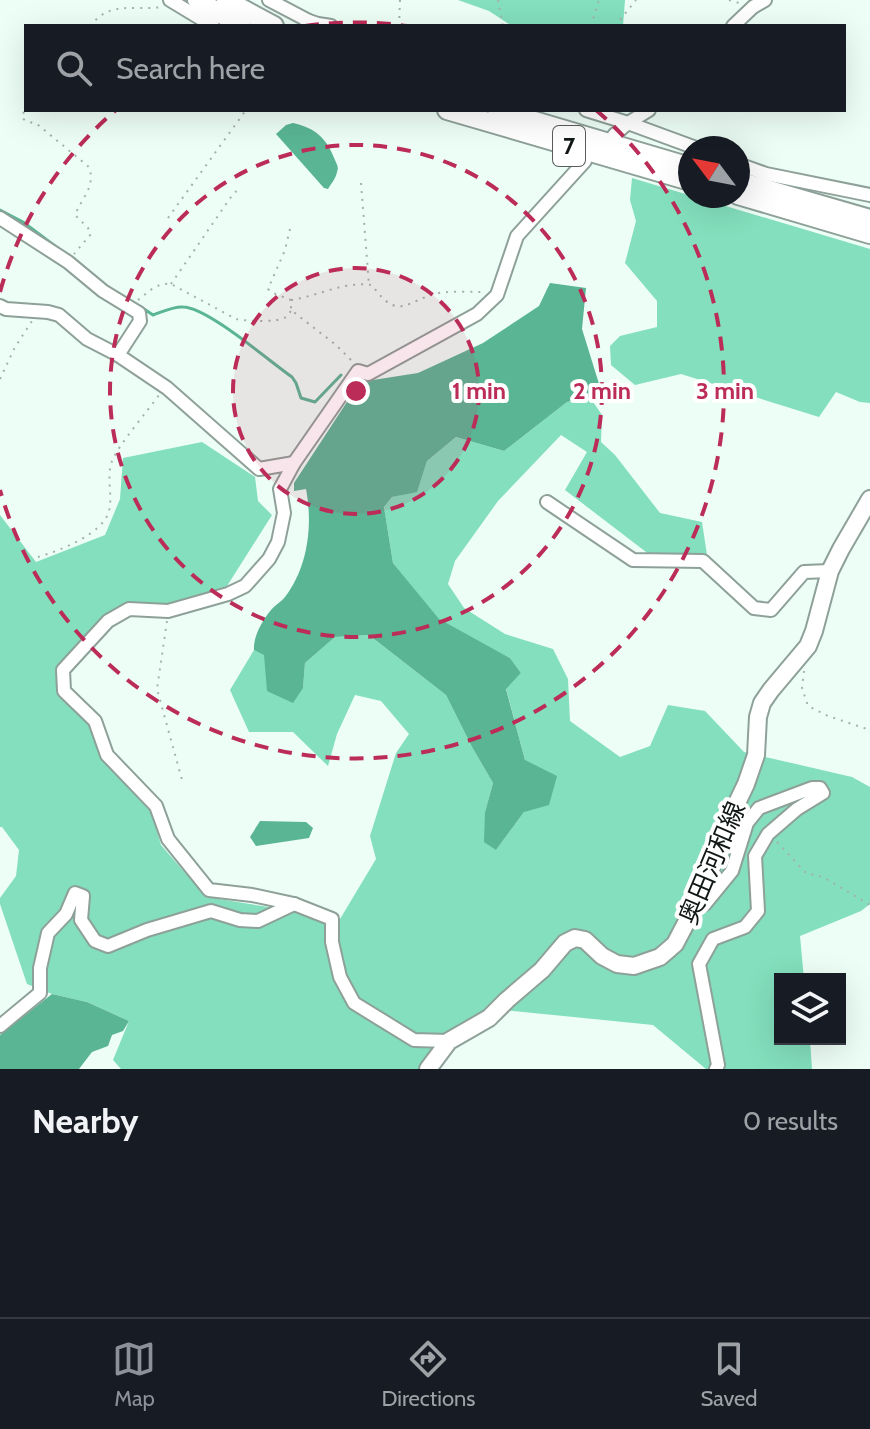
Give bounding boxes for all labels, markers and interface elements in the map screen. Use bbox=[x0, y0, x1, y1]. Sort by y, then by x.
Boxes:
search box bbox=[24, 24, 846, 112]
icon: search bbox=[52, 46, 96, 90]
text: Search here bbox=[116, 50, 265, 87]
road number: 7 bbox=[553, 126, 585, 166]
north arrow bbox=[678, 136, 750, 208]
text: 1 min bbox=[452, 376, 506, 405]
text: 2 min bbox=[573, 376, 631, 405]
text: 3 min bbox=[696, 376, 754, 405]
centre of rings bbox=[342, 377, 370, 405]
street label: 奥田河和線 bbox=[672, 797, 752, 929]
map controls bbox=[774, 973, 846, 1045]
button: layers bbox=[774, 973, 846, 1045]
text: Nearby bbox=[32, 1100, 139, 1142]
text: 0 results bbox=[743, 1105, 838, 1137]
tab: Map bbox=[112, 1337, 156, 1412]
tab: Directions bbox=[381, 1337, 475, 1412]
tab: Saved bbox=[700, 1337, 758, 1412]

